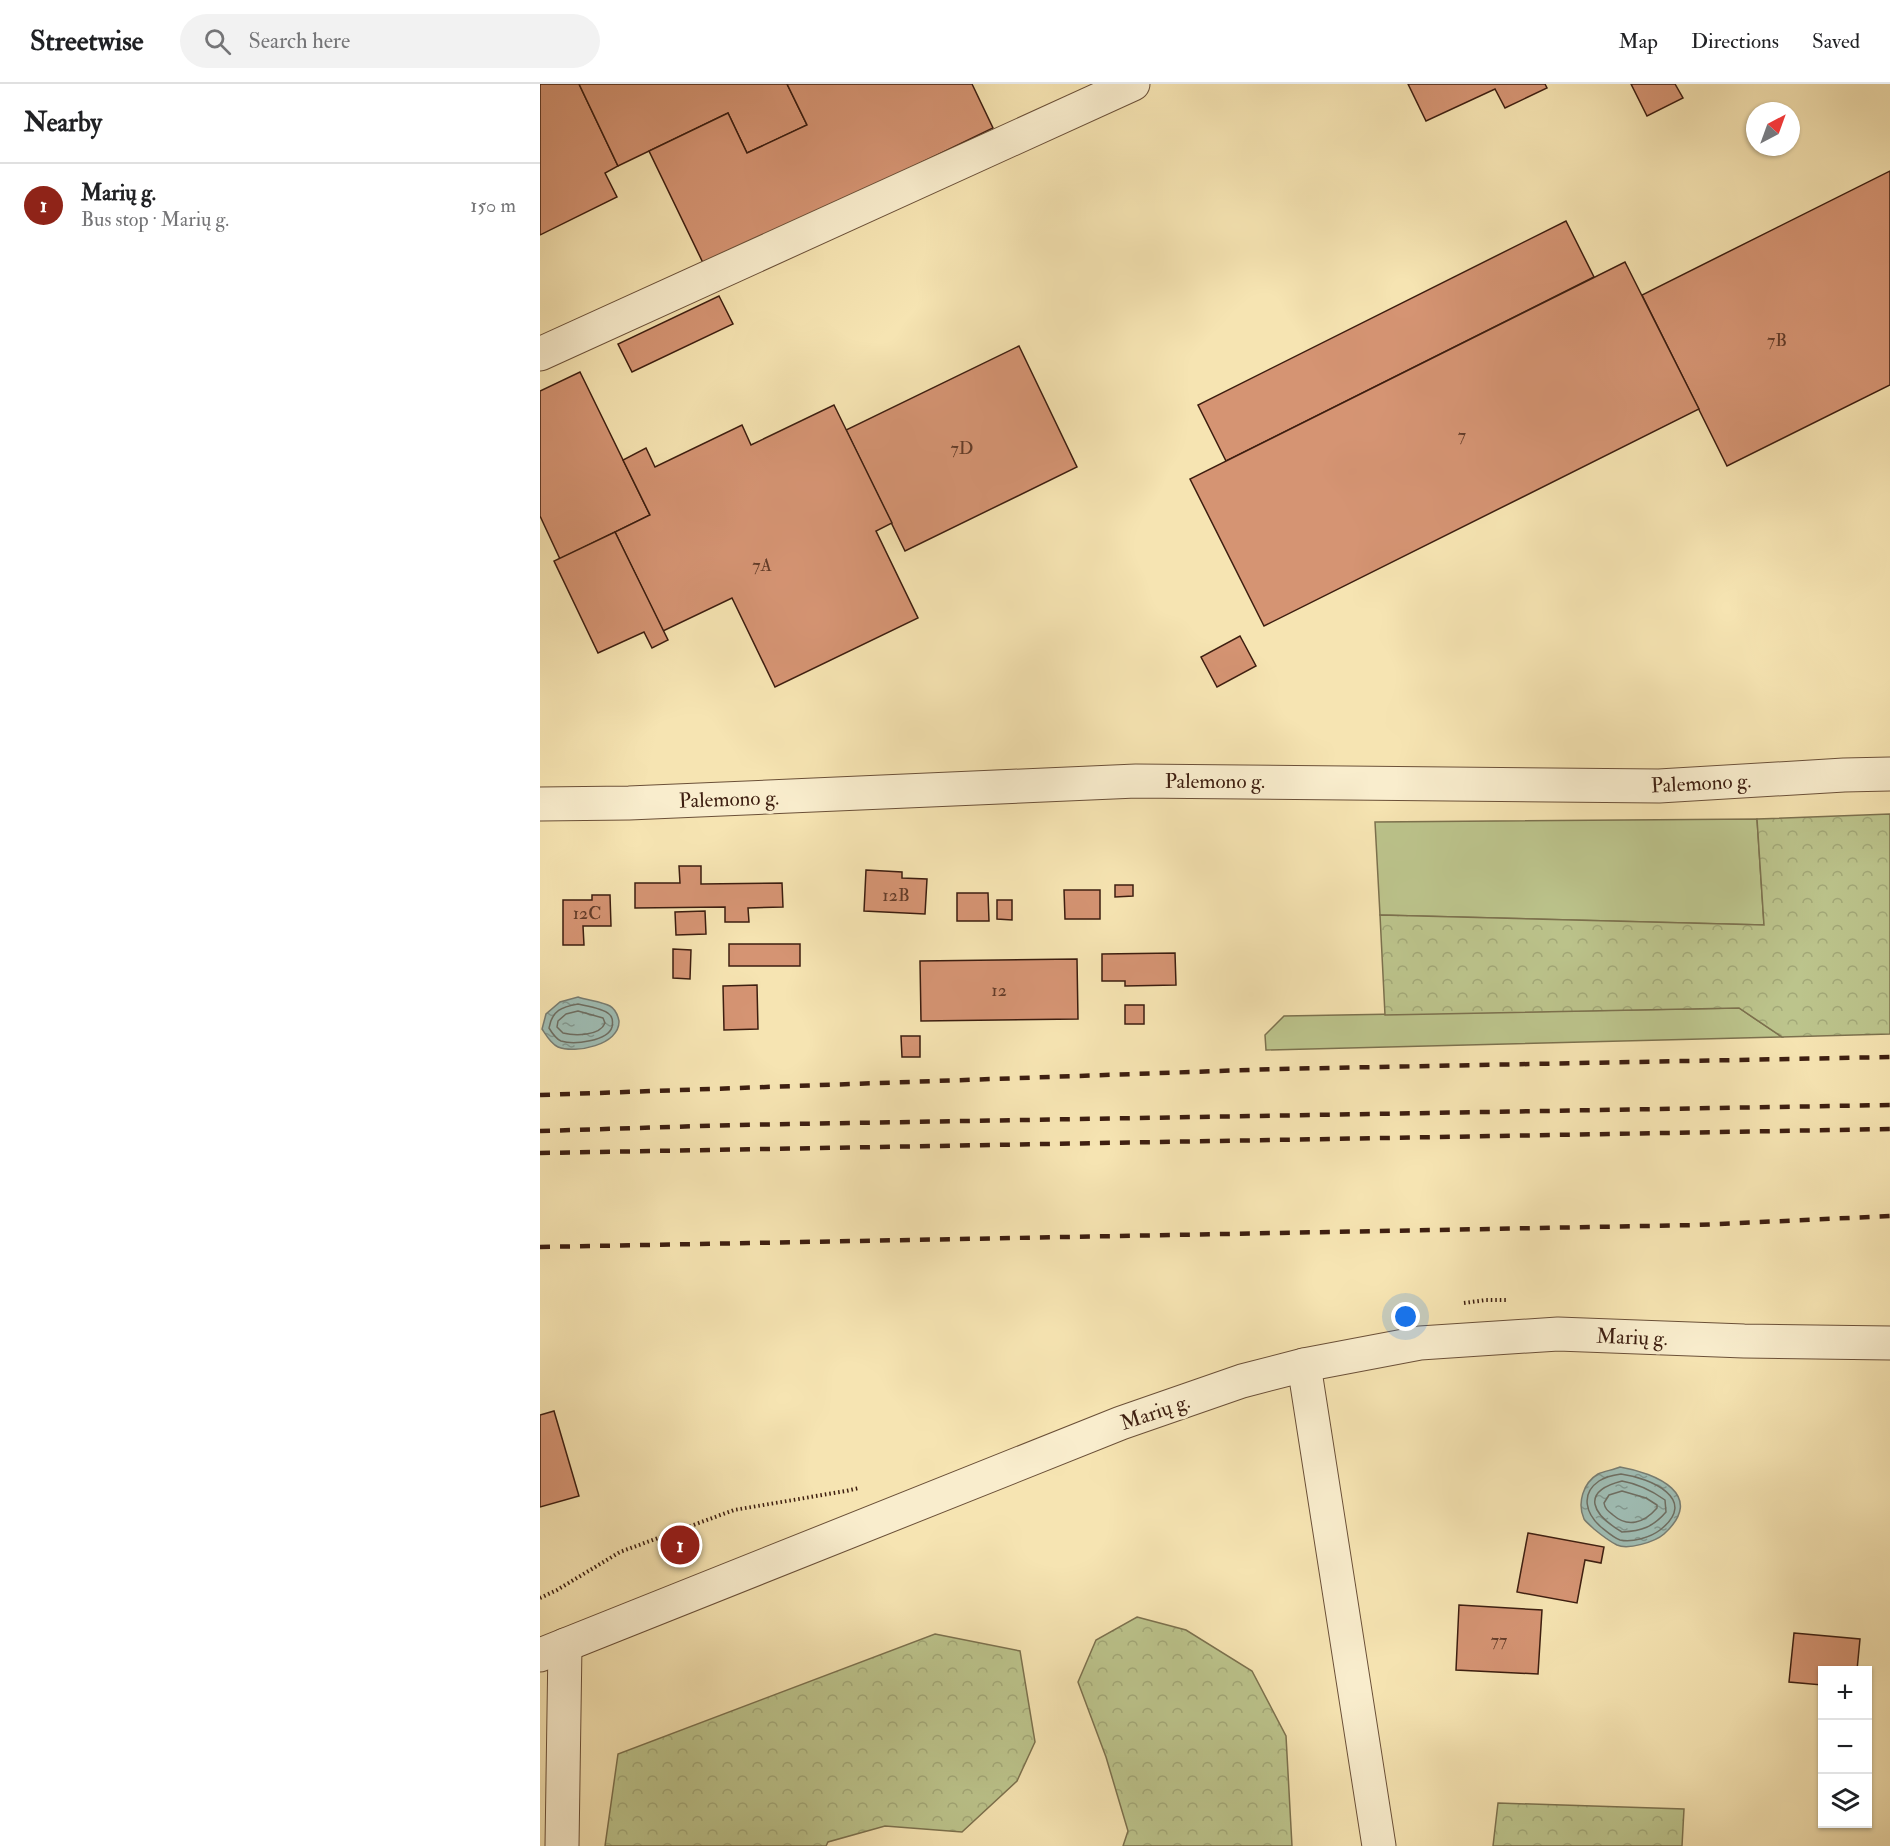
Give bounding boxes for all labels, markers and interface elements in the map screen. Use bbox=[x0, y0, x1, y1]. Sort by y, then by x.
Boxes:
search box bbox=[180, 14, 600, 68]
text: Streetwise bbox=[30, 24, 144, 59]
icon: search bbox=[201, 25, 234, 58]
text: Search here bbox=[249, 27, 350, 55]
text: Map bbox=[1618, 28, 1658, 55]
text: Directions bbox=[1691, 28, 1779, 55]
text: Saved bbox=[1812, 28, 1860, 55]
north arrow bbox=[1746, 102, 1800, 156]
text: Nearby bbox=[24, 107, 102, 139]
text: Marių g. bbox=[81, 179, 156, 207]
text: 1 bbox=[40, 193, 47, 218]
text: 150 m bbox=[470, 193, 516, 218]
text: Bus stop · Marių g. bbox=[81, 207, 229, 232]
house number: 7B bbox=[1767, 329, 1787, 352]
house number: 7 bbox=[1458, 424, 1466, 447]
house number: 7D bbox=[951, 437, 973, 460]
house number: 7A bbox=[752, 554, 772, 577]
street label: Palemono g. bbox=[1650, 767, 1752, 800]
street label: Palemono g. bbox=[1165, 768, 1265, 795]
street label: Palemono g. bbox=[678, 784, 780, 815]
house number: 12B bbox=[882, 884, 910, 907]
house number: 12C bbox=[573, 902, 601, 925]
house number: 12 bbox=[991, 979, 1007, 1002]
your location bbox=[1391, 1302, 1420, 1331]
street label: Marių g. bbox=[1596, 1323, 1668, 1352]
street label: Marių g. bbox=[1117, 1388, 1193, 1437]
pin: 1 bbox=[660, 1522, 700, 1568]
house number: 77 bbox=[1491, 1629, 1507, 1652]
map controls bbox=[1818, 1666, 1872, 1828]
button: + bbox=[1818, 1666, 1872, 1720]
button: − bbox=[1818, 1720, 1872, 1774]
button: layers bbox=[1818, 1774, 1872, 1828]

